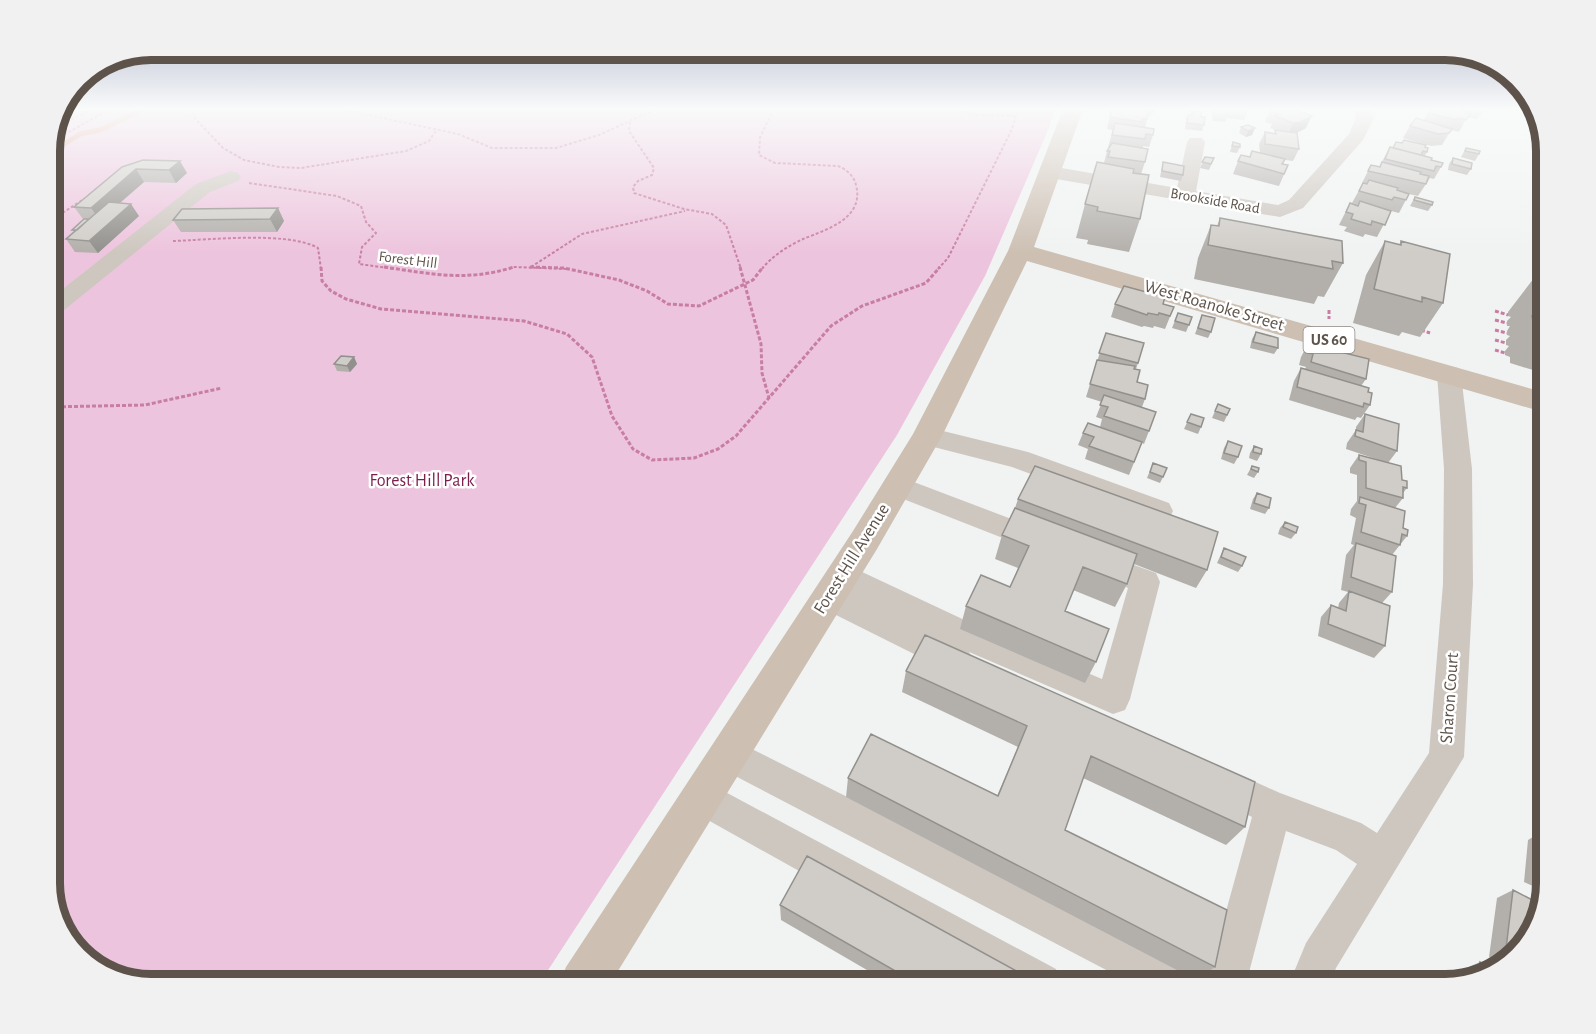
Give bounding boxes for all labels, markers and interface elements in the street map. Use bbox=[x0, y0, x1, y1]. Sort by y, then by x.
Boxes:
street label: Brookside Road bbox=[1169, 186, 1261, 216]
street label: Forest Hill bbox=[378, 249, 438, 271]
street label: West Roanoke Street bbox=[1142, 277, 1286, 335]
road number: US 60 bbox=[1304, 327, 1354, 353]
park label: Forest Hill Park bbox=[370, 472, 475, 490]
street label: Forest Hill Avenue bbox=[811, 501, 893, 617]
street label: Sharon Court bbox=[1438, 652, 1462, 744]

